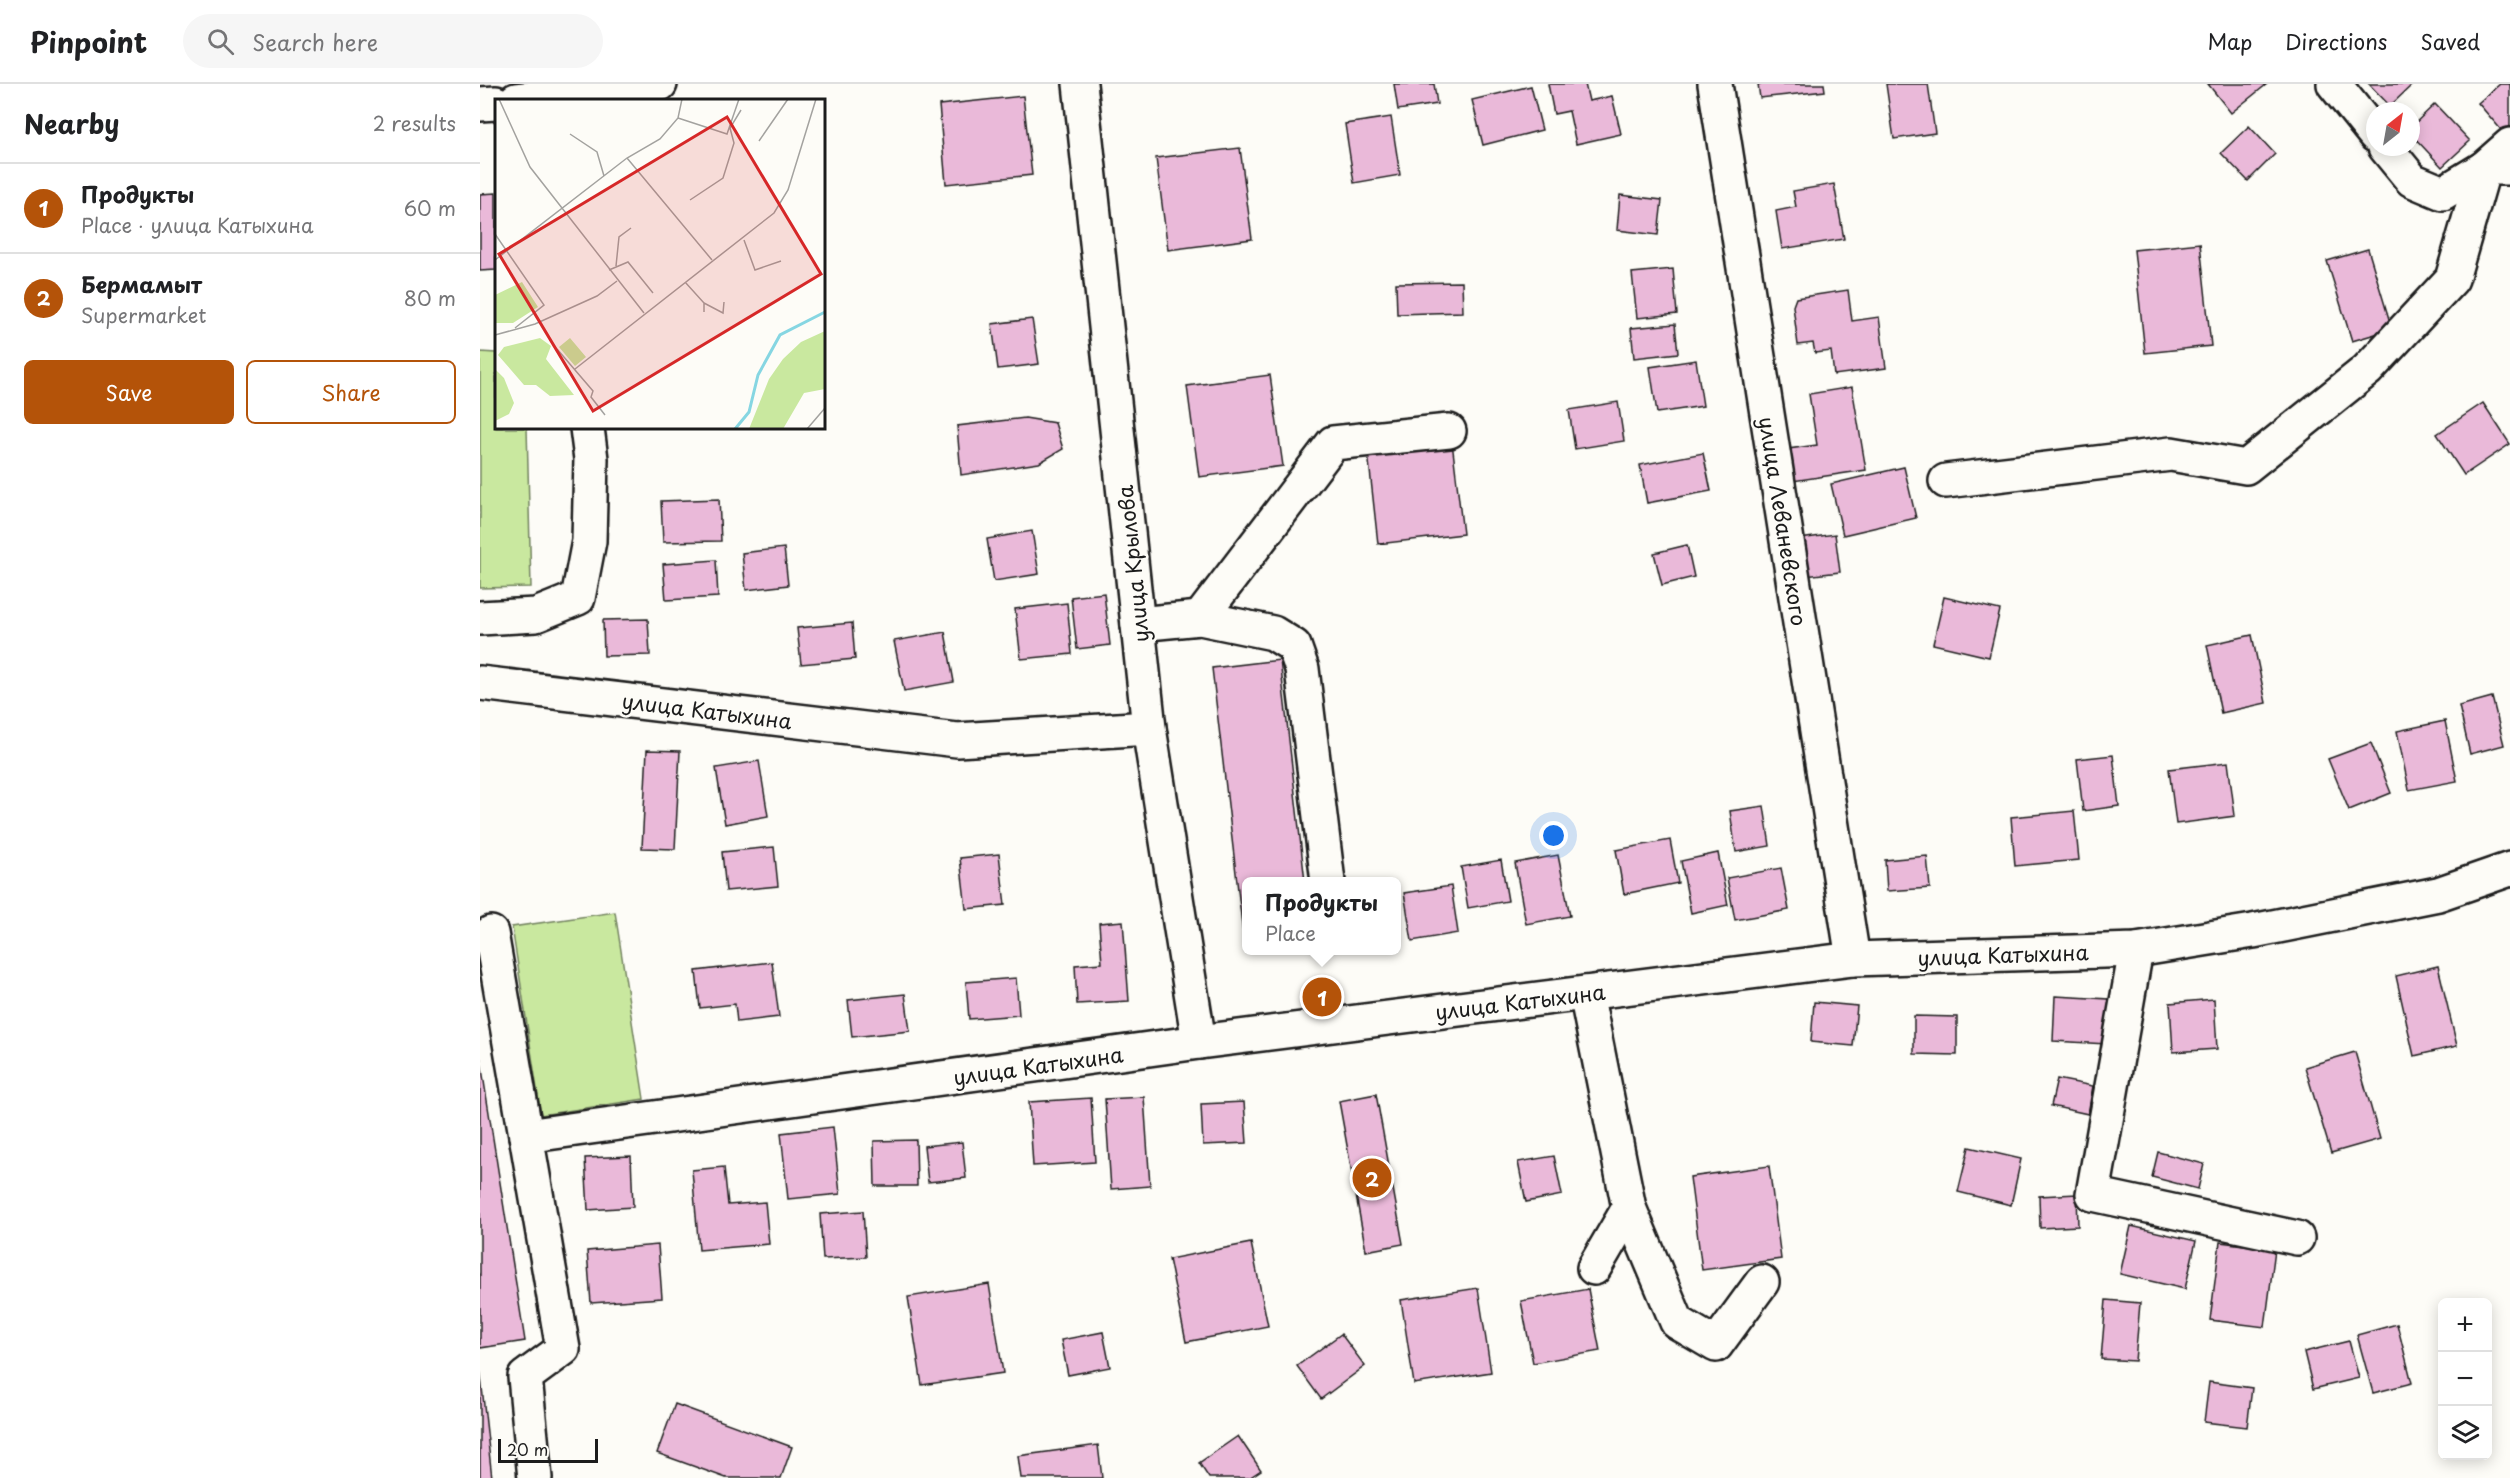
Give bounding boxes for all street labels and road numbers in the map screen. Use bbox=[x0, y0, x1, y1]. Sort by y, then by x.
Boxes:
street label: улица Леваневского bbox=[1752, 414, 1816, 628]
street label: улица Крылова bbox=[1108, 484, 1156, 644]
street label: улица Катыхина bbox=[620, 684, 795, 736]
street label: улица Катыхина bbox=[1917, 935, 2090, 973]
street label: улица Катыхина bbox=[1433, 975, 1608, 1027]
street label: улица Катыхина bbox=[951, 1037, 1126, 1093]

